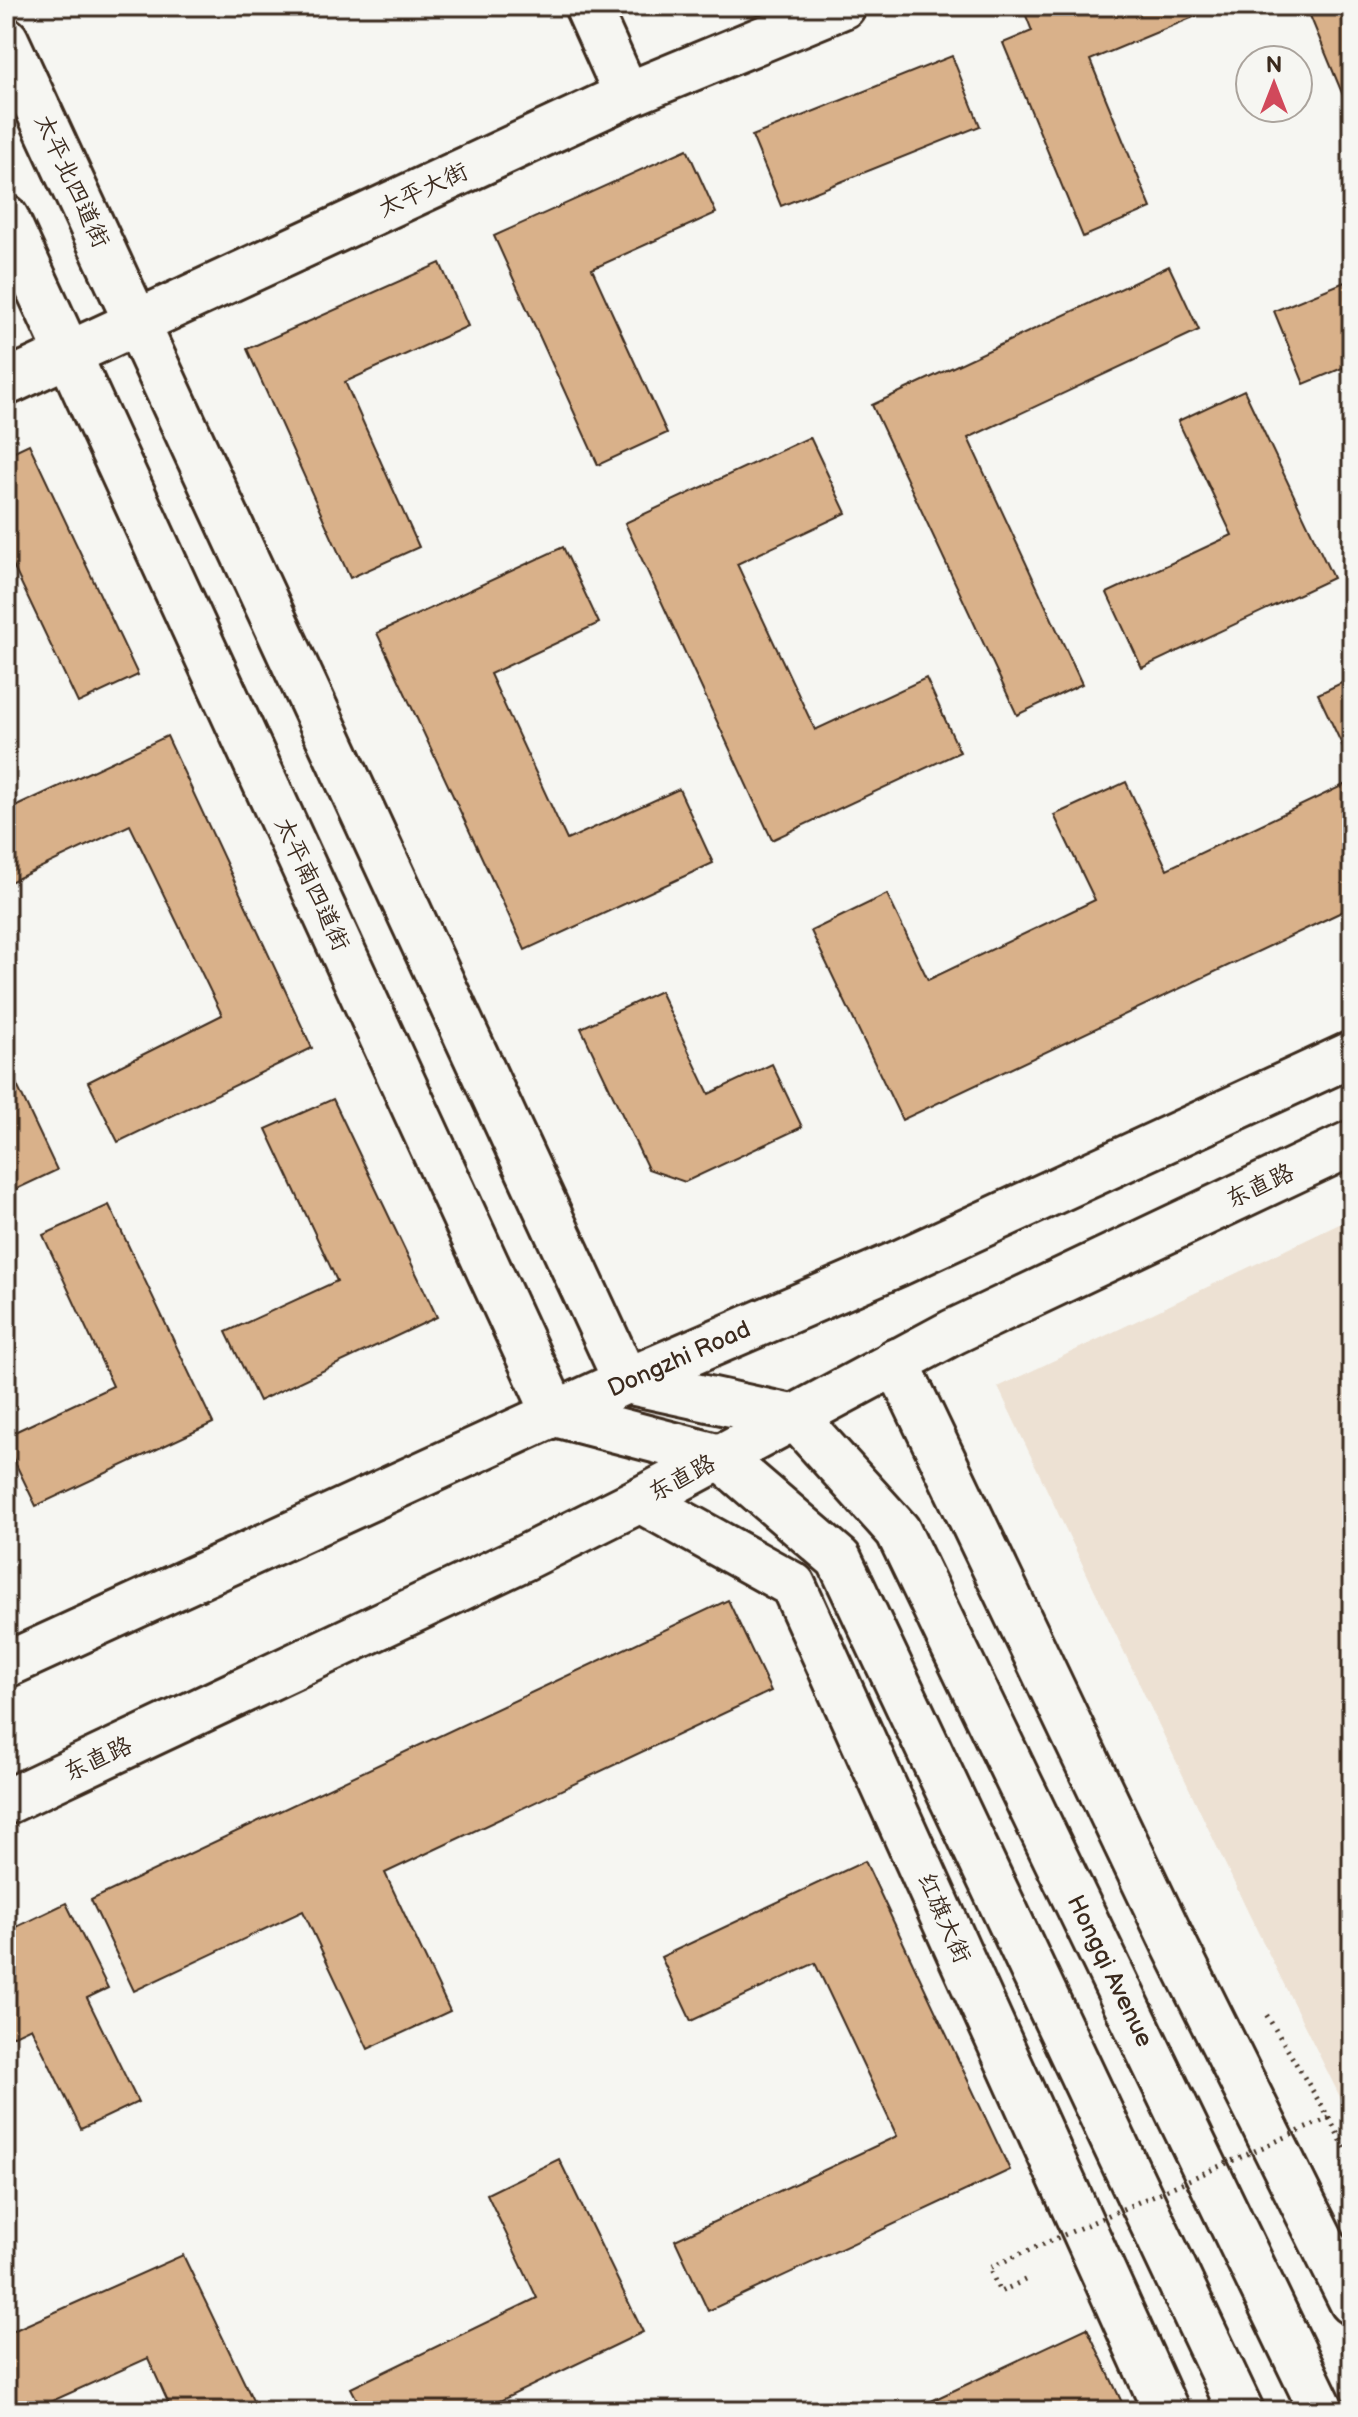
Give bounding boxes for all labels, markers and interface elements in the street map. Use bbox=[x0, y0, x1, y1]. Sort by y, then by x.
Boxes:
north arrow bbox=[1234, 44, 1314, 124]
text: N bbox=[1266, 52, 1282, 79]
street label: 太平北四道街 bbox=[28, 110, 116, 252]
street label: 太平大街 bbox=[373, 157, 473, 223]
street label: 太平南四道街 bbox=[268, 813, 356, 955]
street label: 东直路 bbox=[1221, 1158, 1299, 1214]
street label: Dongzhi Road bbox=[603, 1315, 755, 1403]
street label: 东直路 bbox=[643, 1448, 721, 1508]
street label: 东直路 bbox=[59, 1731, 137, 1787]
street label: 红旗大街 bbox=[911, 1868, 977, 1968]
street label: Hongqi Avenue bbox=[1061, 1890, 1159, 2052]

